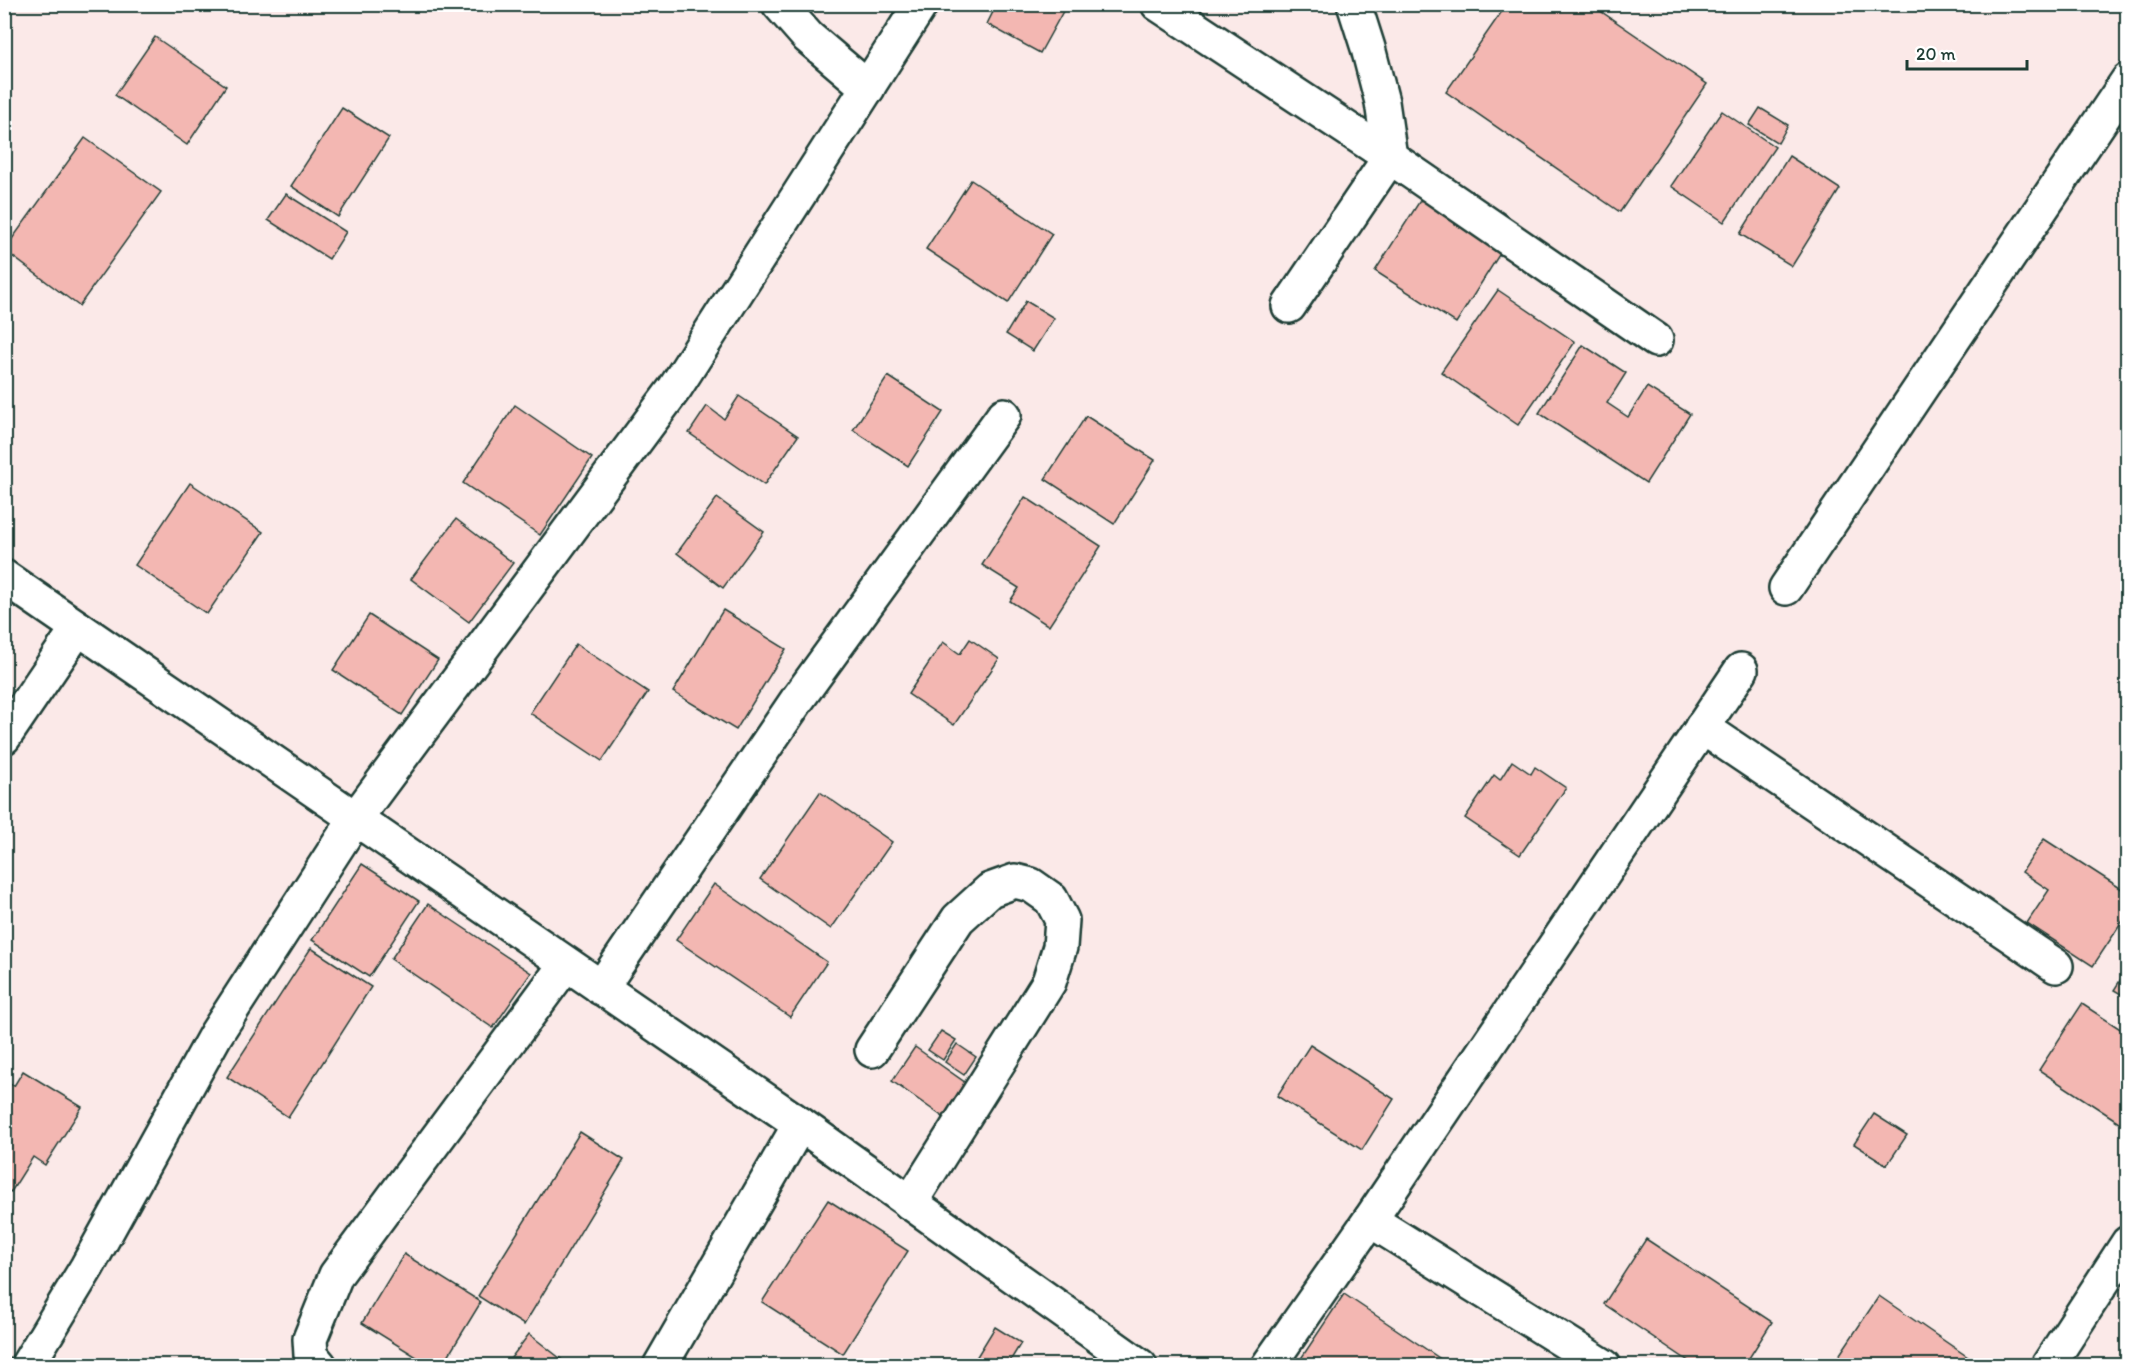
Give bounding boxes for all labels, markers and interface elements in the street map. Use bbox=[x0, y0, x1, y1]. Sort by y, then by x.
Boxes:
scale bar bbox=[1907, 33, 2027, 71]
text: 20 m bbox=[1916, 43, 1956, 65]

